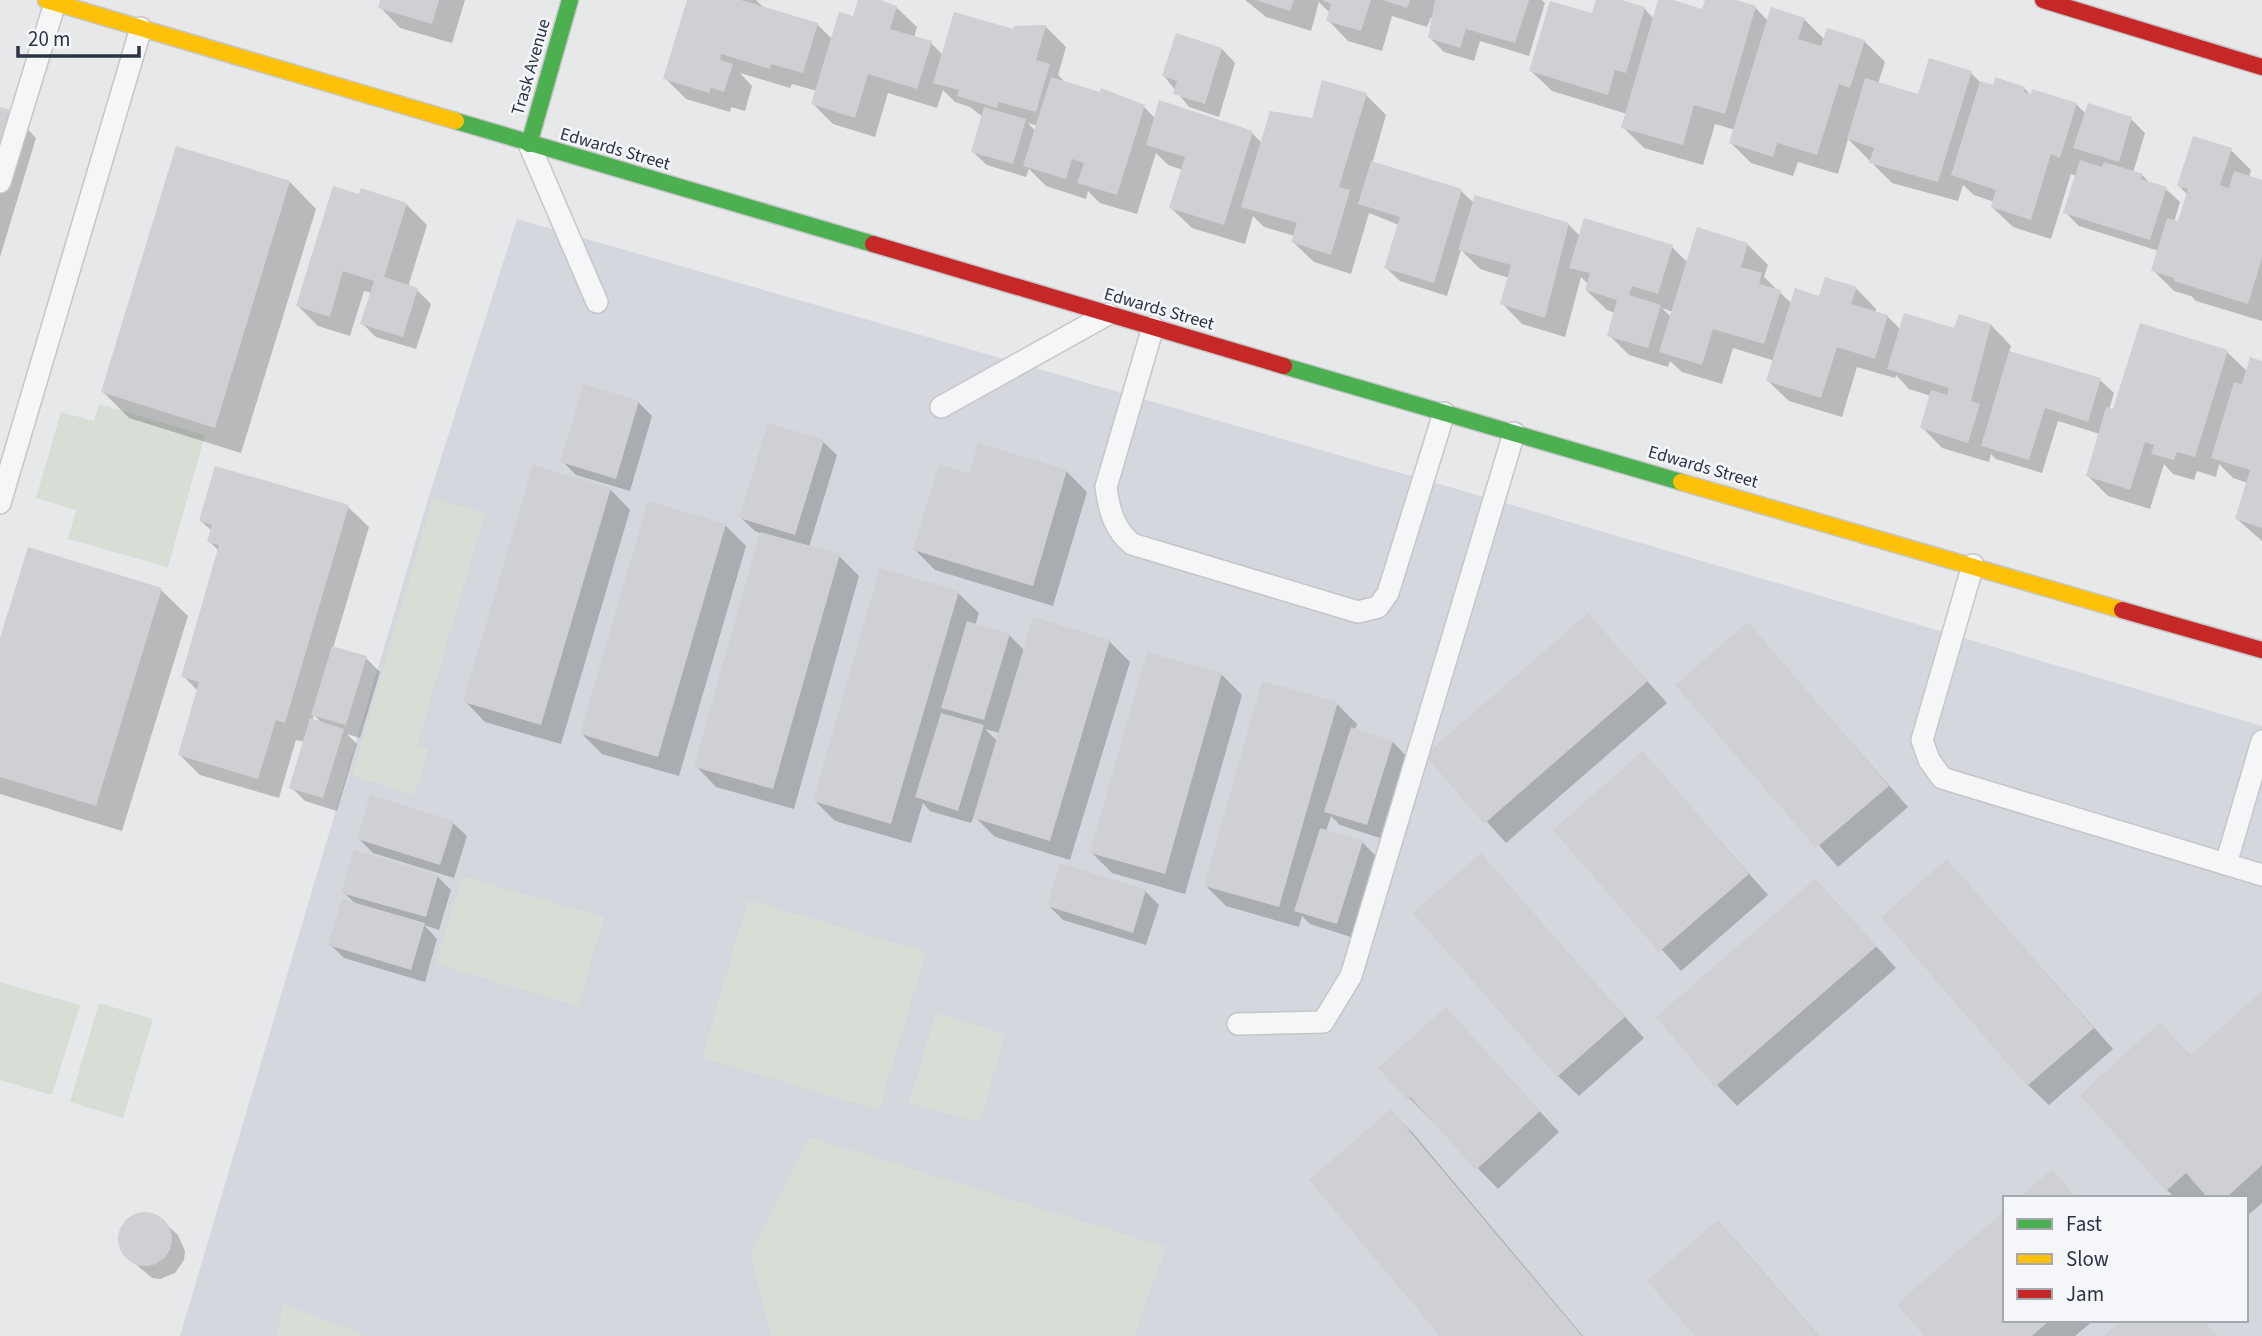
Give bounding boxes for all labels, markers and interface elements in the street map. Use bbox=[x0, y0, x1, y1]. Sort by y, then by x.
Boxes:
scale bar bbox=[18, 14, 138, 58]
street label: Trask Avenue bbox=[505, 16, 557, 118]
text: 20 m bbox=[28, 24, 70, 54]
street label: Edwards Street bbox=[557, 121, 673, 177]
street label: Edwards Street bbox=[1101, 281, 1217, 337]
street label: Edwards Street bbox=[1645, 439, 1761, 495]
legend bbox=[2003, 1196, 2248, 1322]
text: Fast bbox=[2066, 1209, 2102, 1239]
text: Slow bbox=[2066, 1244, 2109, 1274]
text: Jam bbox=[2066, 1279, 2104, 1309]

